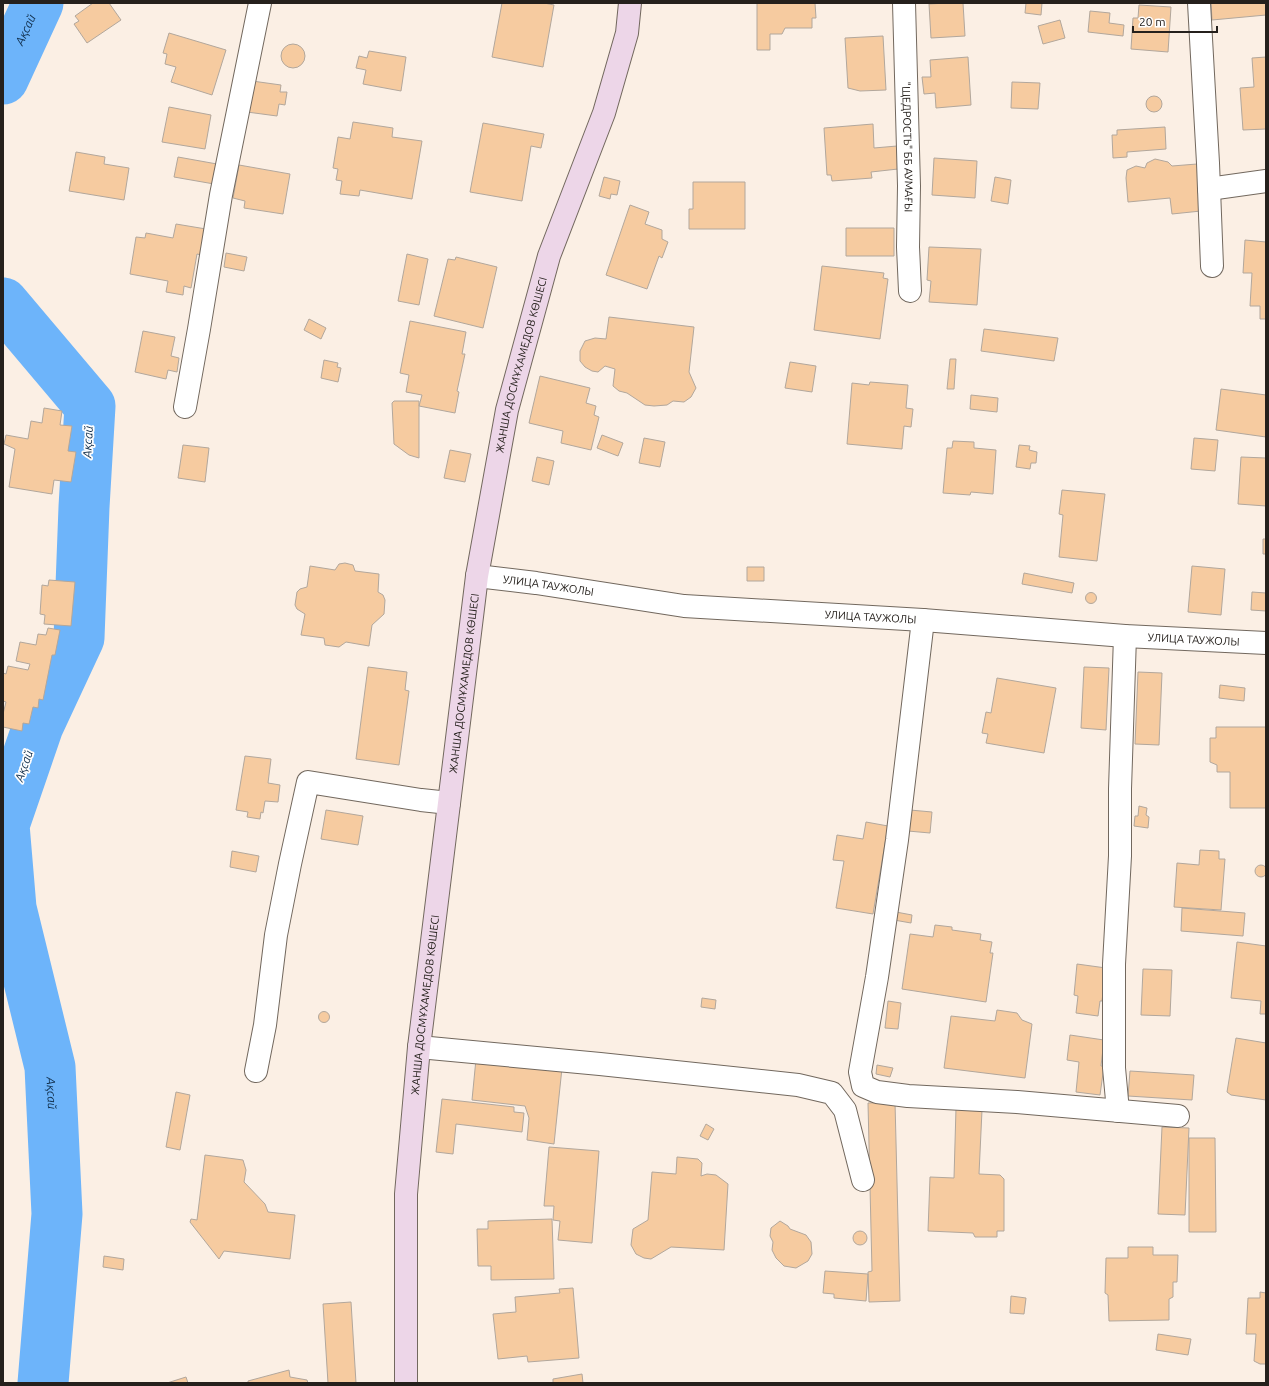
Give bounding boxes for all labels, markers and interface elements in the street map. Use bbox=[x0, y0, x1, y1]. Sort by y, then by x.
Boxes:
scale bar bbox=[1133, 8, 1217, 34]
water label: Ақсай bbox=[12, 12, 38, 48]
text: 20 m bbox=[1139, 15, 1166, 28]
street label: "ЩЕДРОСТЬ" ББ АУМАҒЫ bbox=[900, 82, 915, 212]
street label: ЖАНША ДОСМҰХАМЕДОВ КӨШЕСІ bbox=[493, 276, 549, 454]
water label: Ақсай bbox=[80, 425, 95, 459]
street label: УЛИЦА ТАУЖОЛЫ bbox=[502, 573, 595, 598]
street label: ЖАНША ДОСМҰХАМЕДОВ КӨШЕСІ bbox=[447, 593, 481, 774]
street label: УЛИЦА ТАУЖОЛЫ bbox=[824, 608, 917, 626]
street label: УЛИЦА ТАУЖОЛЫ bbox=[1148, 631, 1240, 648]
water label: Ақсай bbox=[12, 748, 35, 784]
street label: ЖАНША ДОСМҰХАМЕДОВ КӨШЕСІ bbox=[409, 914, 441, 1095]
water label: Ақсай bbox=[44, 1076, 59, 1110]

